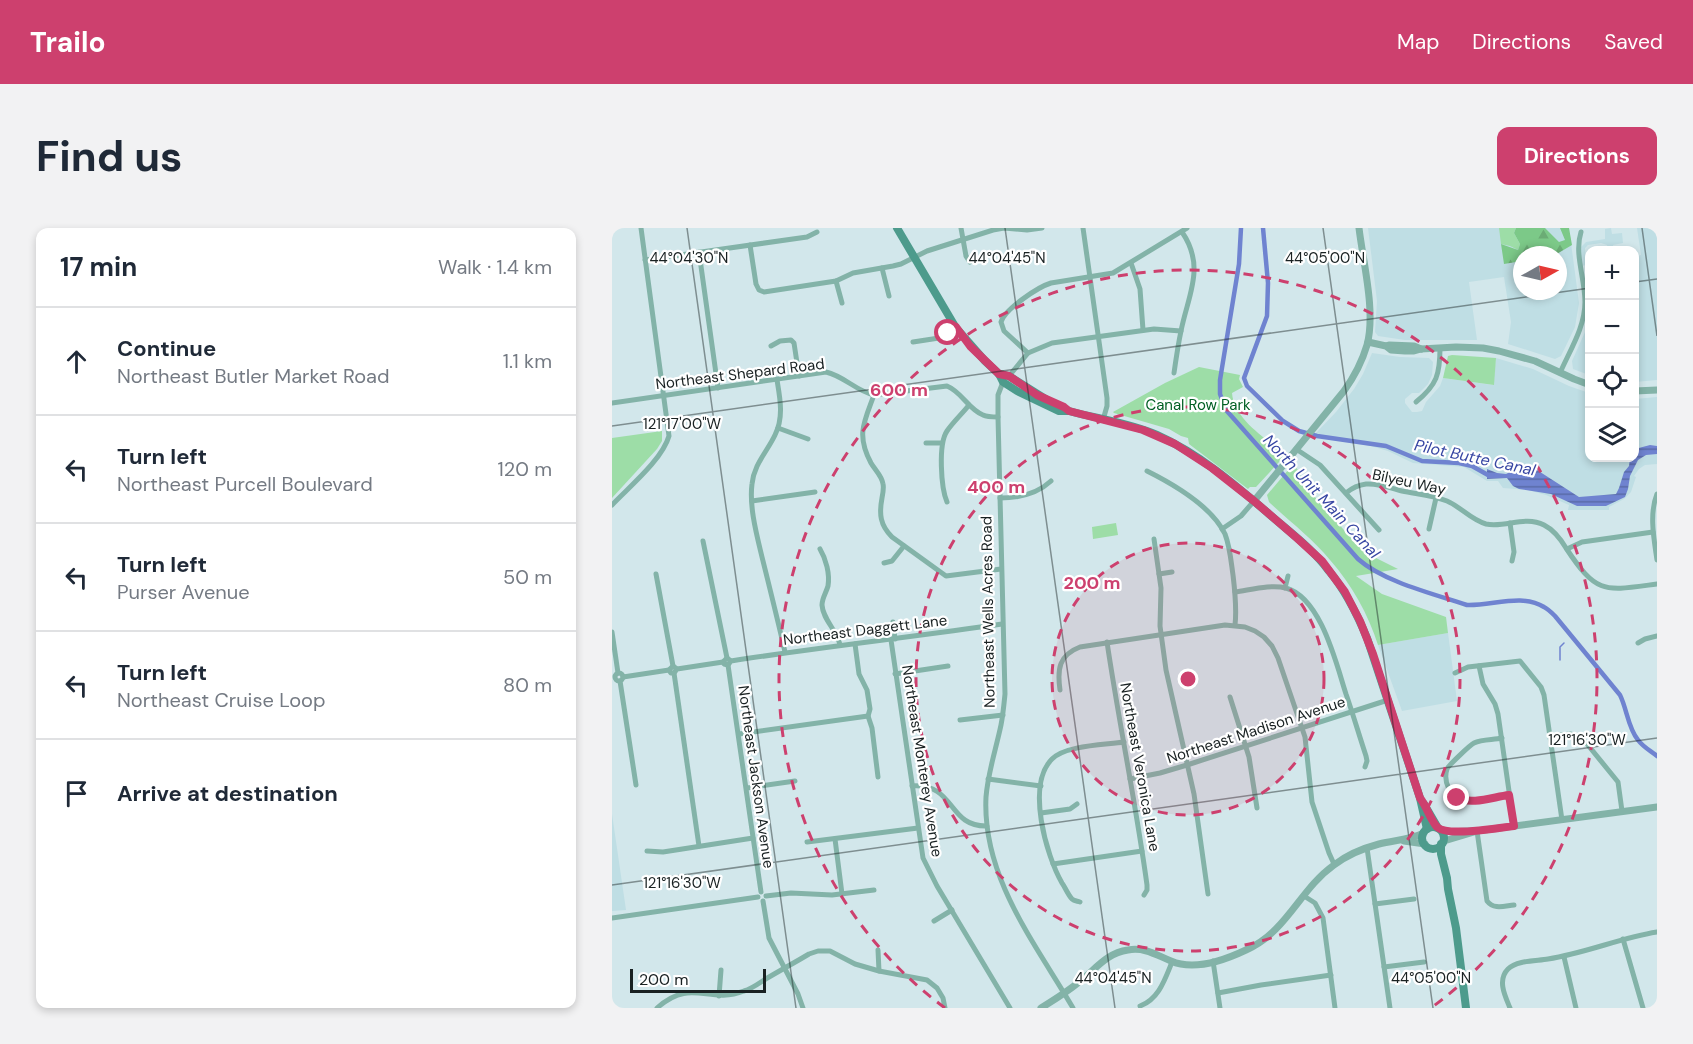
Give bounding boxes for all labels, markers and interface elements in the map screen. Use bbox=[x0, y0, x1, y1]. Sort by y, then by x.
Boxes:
text: Trailo bbox=[30, 24, 106, 61]
text: Map bbox=[1397, 28, 1439, 56]
text: Directions bbox=[1472, 28, 1571, 56]
text: Saved bbox=[1604, 28, 1663, 56]
button: Directions bbox=[1497, 127, 1657, 185]
text: Find us bbox=[36, 129, 182, 184]
north arrow bbox=[1513, 246, 1567, 300]
map controls bbox=[1585, 246, 1639, 462]
button: + bbox=[1585, 246, 1639, 300]
text: 44°04'30"N bbox=[650, 248, 728, 268]
text: 44°04'45"N bbox=[968, 248, 1046, 268]
text: 44°05'00"N bbox=[1285, 248, 1365, 268]
text: 17 min bbox=[60, 250, 137, 284]
text: Walk · 1.4 km bbox=[438, 254, 552, 280]
button: − bbox=[1585, 300, 1639, 354]
route start bbox=[934, 319, 960, 345]
text: Continue bbox=[117, 334, 216, 363]
icon: ahead bbox=[60, 345, 93, 378]
text: 1.1 km bbox=[503, 348, 552, 374]
street label: Northeast Shepard Road bbox=[654, 354, 826, 394]
button: locate bbox=[1585, 354, 1639, 408]
text: Northeast Butler Market Road bbox=[117, 363, 390, 389]
text: 600 m bbox=[870, 378, 928, 402]
park label: Canal Row Park bbox=[1145, 395, 1251, 415]
button: layers bbox=[1585, 408, 1639, 462]
text: 121°17'00"W bbox=[643, 414, 722, 434]
water label: North Unit Main Canal bbox=[1259, 430, 1385, 563]
water label: Pilot Butte Canal bbox=[1412, 434, 1538, 481]
text: Turn left bbox=[117, 442, 207, 471]
icon: left bbox=[60, 453, 93, 486]
text: 120 m bbox=[498, 456, 552, 482]
street label: Bilyeu Way bbox=[1370, 464, 1448, 500]
text: Northeast Purcell Boulevard bbox=[117, 471, 373, 497]
text: 400 m bbox=[967, 475, 1025, 499]
street label: Northeast Wells Acres Road bbox=[976, 516, 1000, 708]
text: Turn left bbox=[117, 550, 207, 579]
icon: left bbox=[60, 561, 93, 594]
text: 50 m bbox=[503, 564, 552, 590]
text: 200 m bbox=[1064, 571, 1120, 595]
text: Purser Avenue bbox=[117, 579, 250, 605]
street label: Northeast Daggett Lane bbox=[782, 610, 948, 650]
text: Turn left bbox=[117, 658, 207, 687]
street label: Northeast Monterey Avenue bbox=[897, 664, 947, 858]
icon: left bbox=[60, 669, 93, 702]
centre of rings bbox=[1178, 669, 1198, 689]
text: 80 m bbox=[503, 672, 552, 698]
street label: Northeast Veronica Lane bbox=[1115, 681, 1165, 853]
street label: Northeast Jackson Avenue bbox=[733, 684, 779, 870]
text: Northeast Cruise Loop bbox=[117, 687, 326, 713]
street label: Northeast Madison Avenue bbox=[1164, 692, 1348, 768]
text: 121°16'30"W bbox=[1548, 730, 1626, 750]
icon: arrive bbox=[60, 777, 93, 810]
text: Arrive at destination bbox=[117, 779, 338, 808]
route end bbox=[1443, 784, 1469, 810]
text: 121°16'30"W bbox=[643, 873, 721, 893]
scale bar bbox=[630, 966, 766, 994]
text: 44°04'45"N bbox=[1074, 968, 1152, 988]
text: 44°05'00"N bbox=[1391, 968, 1471, 988]
text: 200 m bbox=[639, 969, 688, 990]

